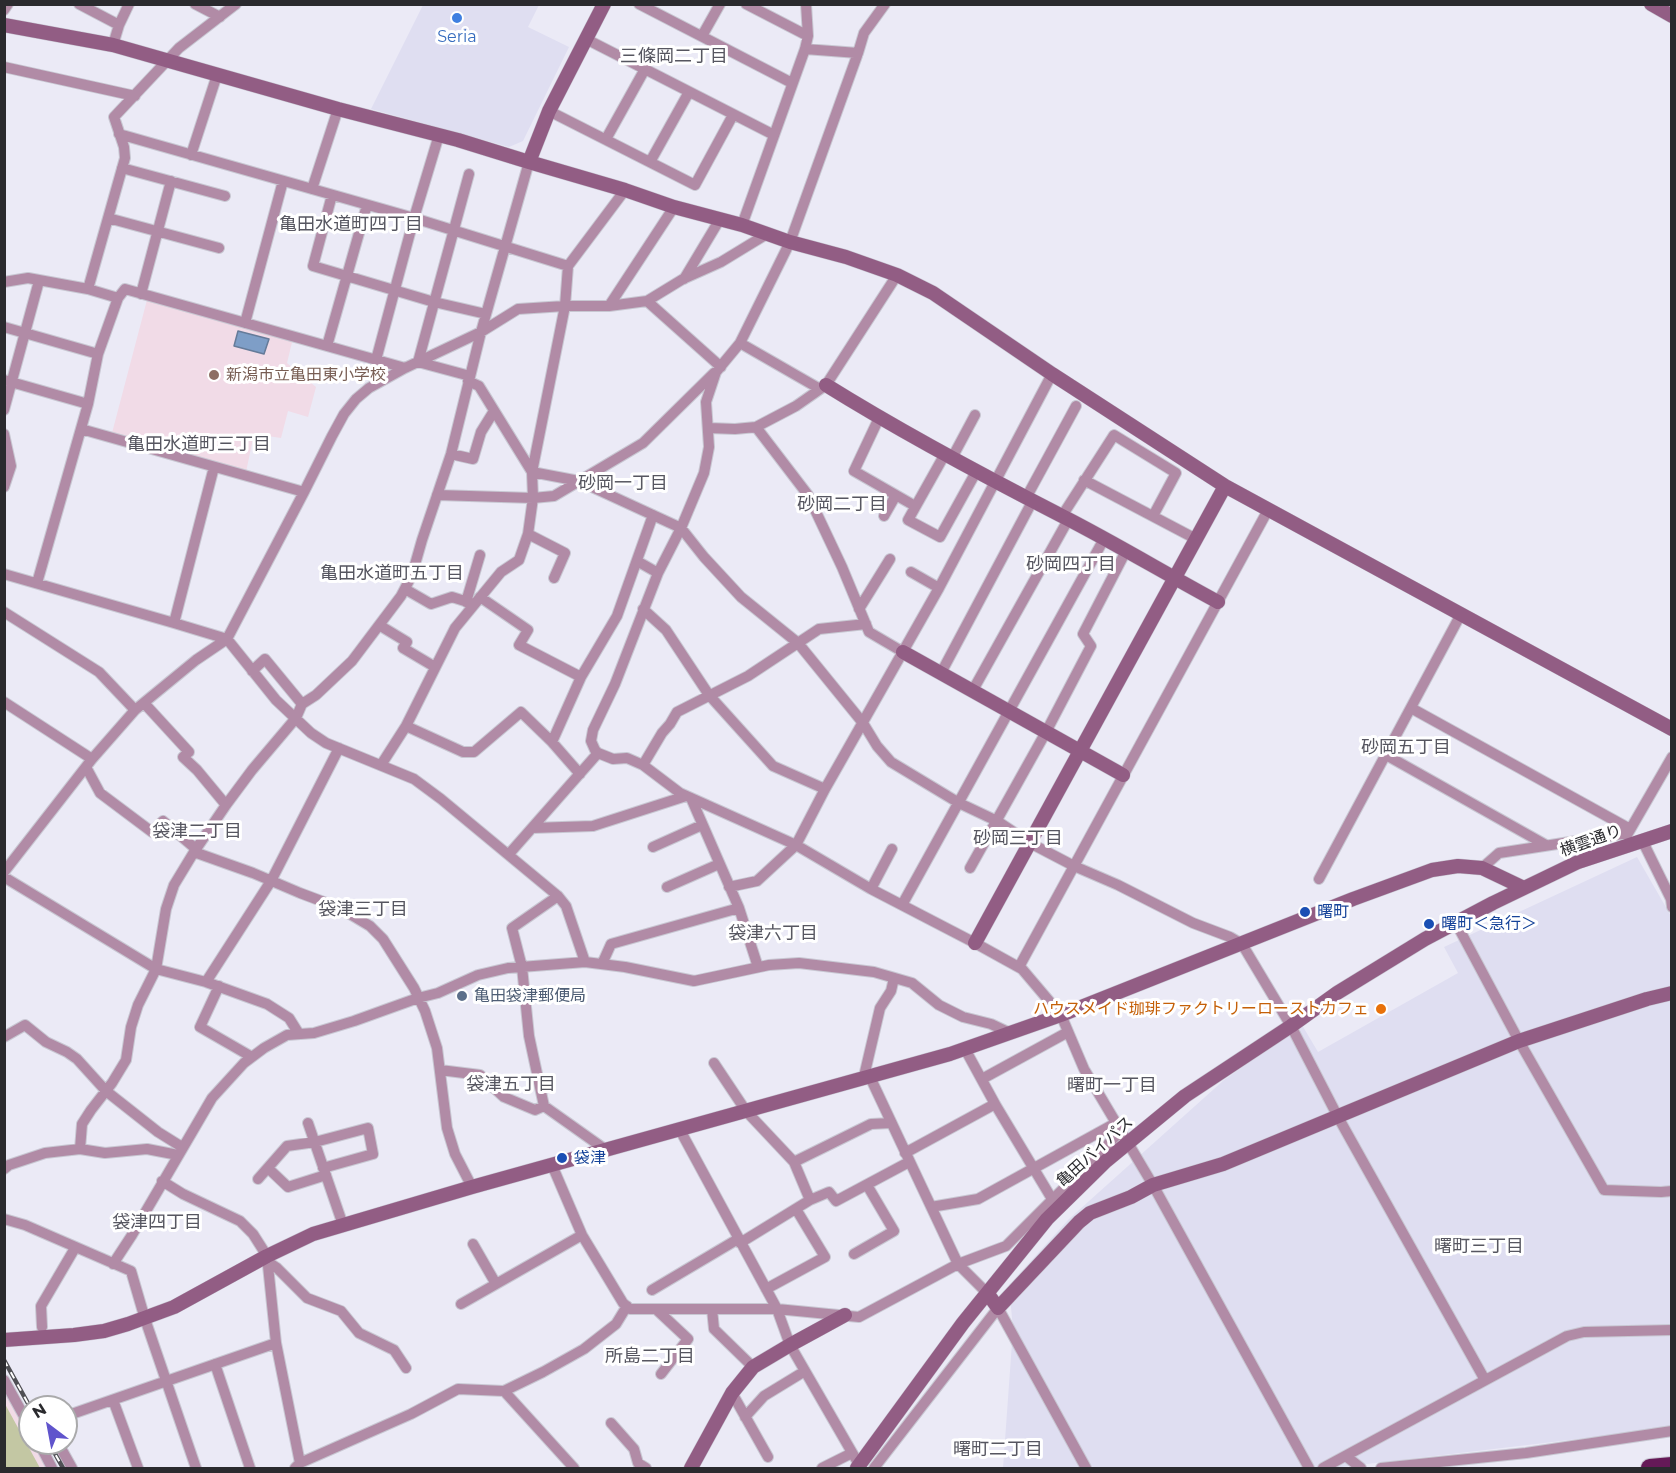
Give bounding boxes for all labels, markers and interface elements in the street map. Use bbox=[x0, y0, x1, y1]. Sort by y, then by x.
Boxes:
marker: Seria bbox=[450, 11, 464, 25]
place label: Seria bbox=[437, 27, 477, 47]
district label: 三條岡二丁目 bbox=[620, 46, 728, 68]
district label: 亀田水道町四丁目 bbox=[279, 214, 423, 236]
place label: 新潟市立亀田東小学校 bbox=[226, 365, 386, 385]
marker: 新潟市立亀田東小学校 bbox=[207, 368, 221, 382]
district label: 亀田水道町三丁目 bbox=[127, 434, 271, 456]
district label: 砂岡一丁目 bbox=[578, 473, 668, 495]
district label: 砂岡二丁目 bbox=[797, 494, 887, 516]
district label: 砂岡四丁目 bbox=[1026, 554, 1116, 576]
district label: 亀田水道町五丁目 bbox=[320, 563, 464, 585]
district label: 砂岡五丁目 bbox=[1361, 737, 1451, 759]
district label: 袋津二丁目 bbox=[152, 821, 242, 843]
street label: 横雲通り bbox=[1558, 821, 1624, 861]
district label: 砂岡三丁目 bbox=[973, 828, 1063, 850]
district label: 袋津三丁目 bbox=[318, 899, 408, 921]
place label: 曙町 bbox=[1317, 902, 1349, 922]
marker: 曙町 bbox=[1298, 905, 1312, 919]
place label: 曙町＜急行＞ bbox=[1441, 914, 1537, 934]
marker: 曙町＜急行＞ bbox=[1422, 917, 1436, 931]
district label: 袋津六丁目 bbox=[728, 923, 818, 945]
place label: 亀田袋津郵便局 bbox=[474, 986, 586, 1006]
marker: 亀田袋津郵便局 bbox=[455, 989, 469, 1003]
place label: ハウスメイド珈琲ファクトリーローストカフェ bbox=[1033, 999, 1369, 1019]
marker: ハウスメイド珈琲ファクトリーローストカフェ bbox=[1374, 1002, 1388, 1016]
district label: 袋津五丁目 bbox=[466, 1074, 556, 1096]
district label: 曙町一丁目 bbox=[1067, 1075, 1157, 1097]
street label: 亀田バイパス bbox=[1053, 1113, 1137, 1191]
place label: 袋津 bbox=[574, 1148, 606, 1168]
marker: 袋津 bbox=[555, 1151, 569, 1165]
district label: 袋津四丁目 bbox=[112, 1212, 202, 1234]
district label: 曙町三丁目 bbox=[1434, 1236, 1524, 1258]
district label: 所島二丁目 bbox=[605, 1346, 695, 1368]
north arrow bbox=[18, 1395, 78, 1455]
text: N bbox=[29, 1400, 50, 1422]
district label: 曙町二丁目 bbox=[953, 1439, 1043, 1461]

